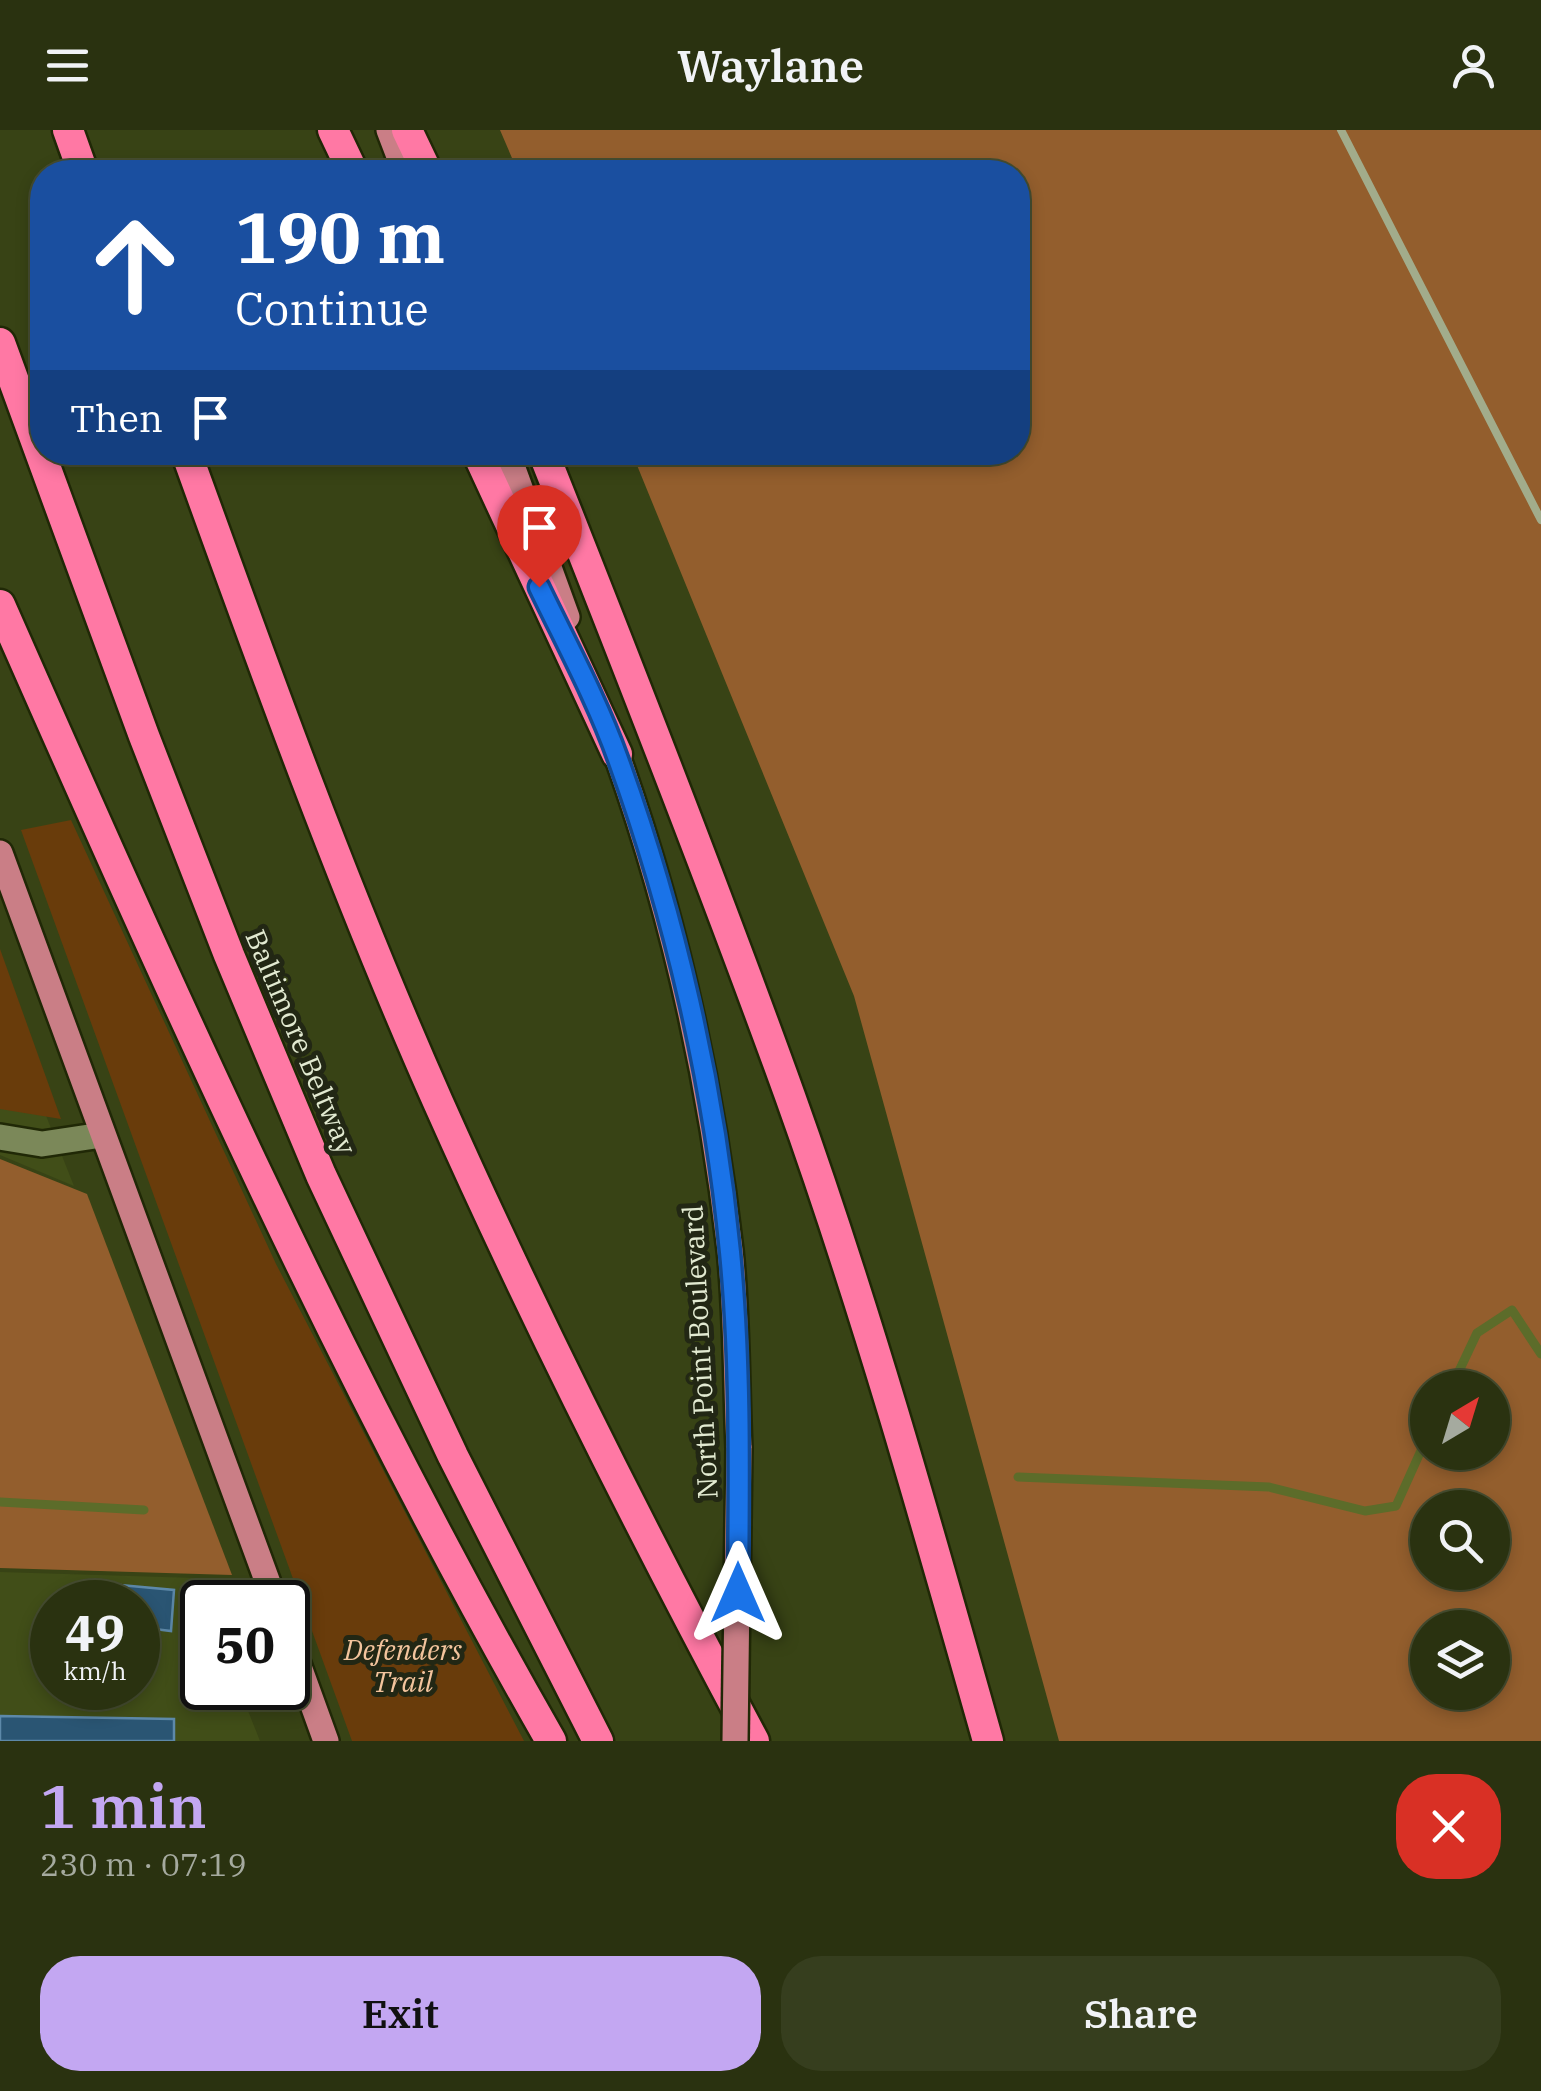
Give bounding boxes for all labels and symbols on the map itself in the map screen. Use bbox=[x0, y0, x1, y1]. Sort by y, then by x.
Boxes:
pin bbox=[497, 485, 582, 588]
street label: Baltimore Beltway bbox=[237, 924, 366, 1160]
street label: North Point Boulevard bbox=[673, 1204, 726, 1500]
north arrow bbox=[1410, 1370, 1510, 1470]
position arrow bbox=[686, 1541, 790, 1645]
speed limit sign: 50 bbox=[180, 1580, 310, 1710]
park label: Defenders Trail bbox=[343, 1631, 463, 1700]

